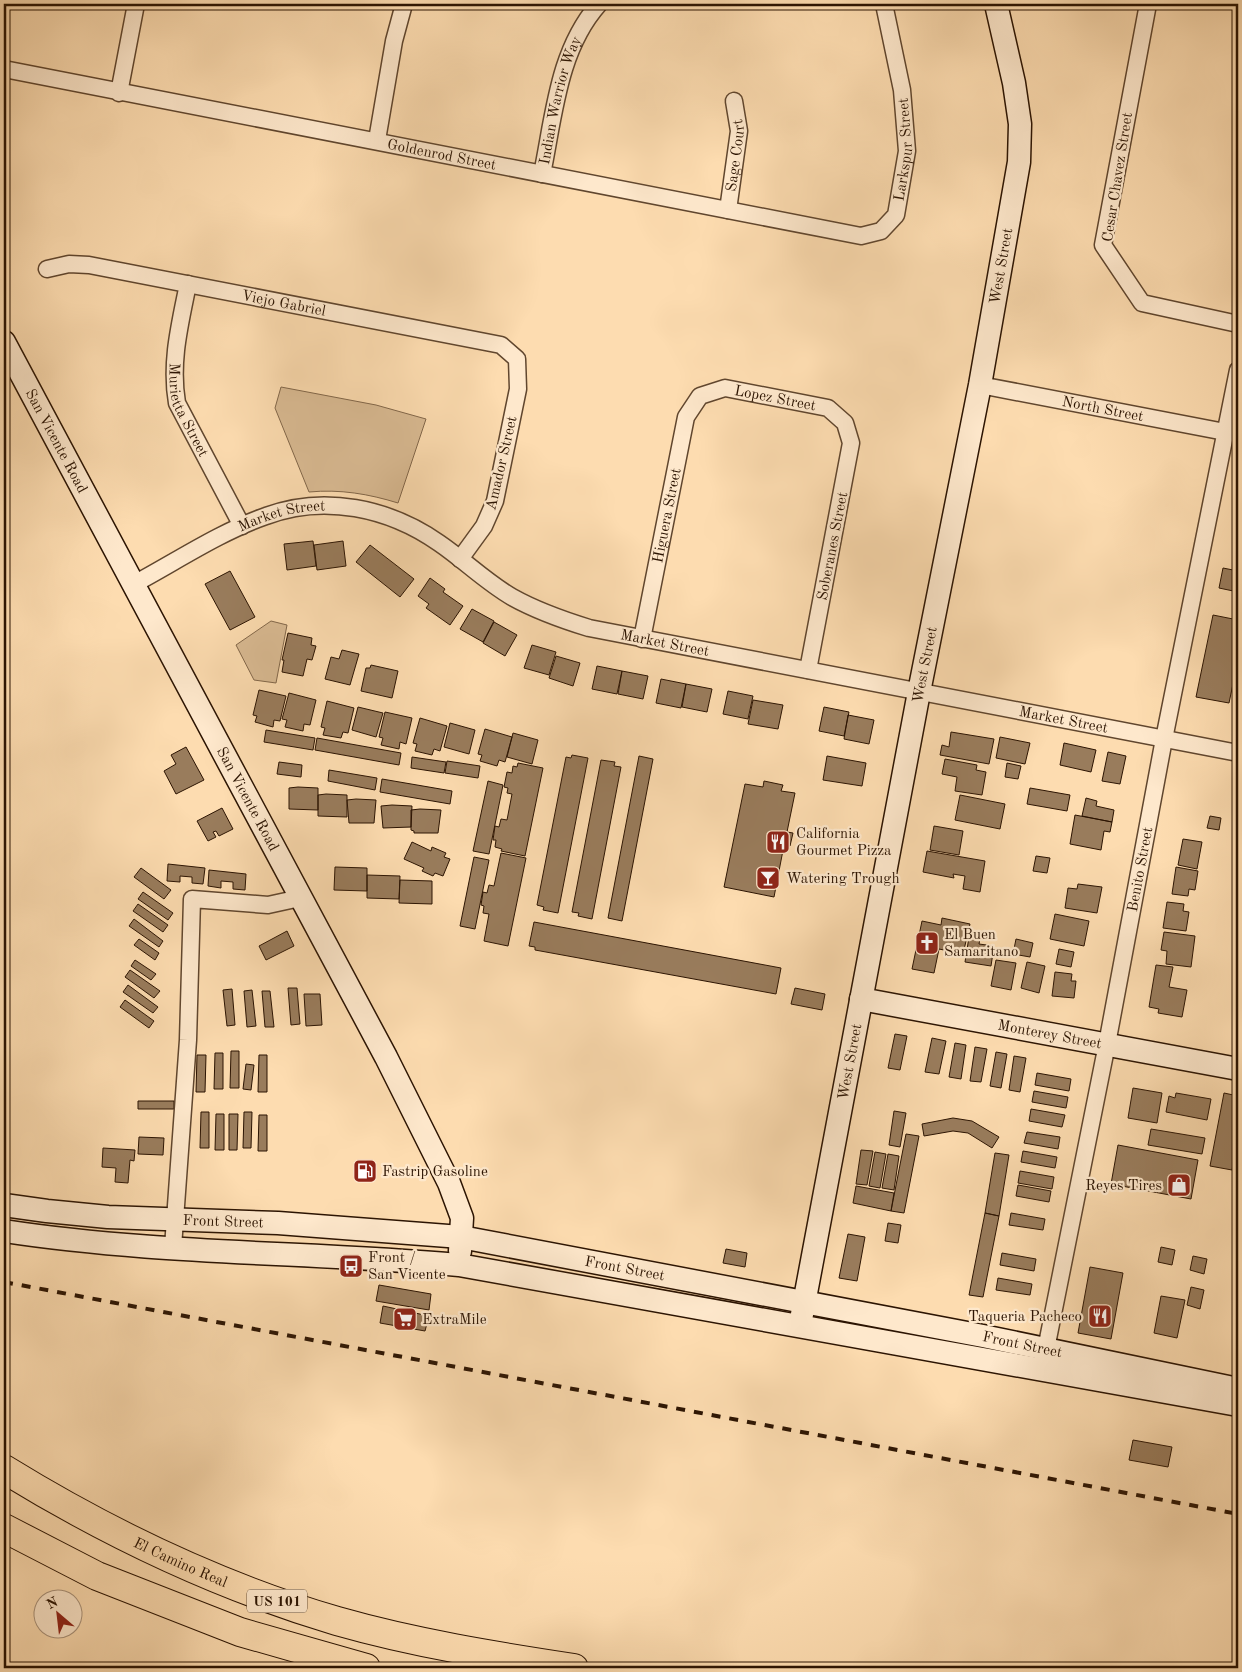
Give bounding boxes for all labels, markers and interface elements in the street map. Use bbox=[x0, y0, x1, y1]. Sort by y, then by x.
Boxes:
street label: Indian Warrior Way bbox=[538, 34, 585, 166]
street label: Larkspur Street bbox=[893, 97, 916, 202]
street label: Cesar Chavez Street bbox=[1101, 111, 1136, 243]
street label: Sage Court bbox=[725, 118, 748, 193]
street label: Goldenrod Street bbox=[386, 138, 497, 174]
street label: West Street bbox=[988, 227, 1016, 306]
street label: Viejo Gabriel bbox=[240, 289, 327, 320]
street label: Murietta Street bbox=[166, 363, 210, 460]
street label: Lopez Street bbox=[733, 384, 817, 414]
street label: San Vicente Road bbox=[22, 387, 89, 496]
street label: North Street bbox=[1060, 395, 1144, 425]
street label: Amador Street bbox=[484, 415, 521, 512]
street label: Higuera Street bbox=[651, 467, 685, 564]
street label: Soberanes Street bbox=[816, 491, 851, 602]
street label: Market Street bbox=[236, 499, 325, 535]
street label: West Street bbox=[911, 626, 941, 704]
street label: Market Street bbox=[619, 628, 710, 660]
street label: Market Street bbox=[1018, 705, 1109, 737]
street label: San Vicente Road bbox=[213, 745, 281, 854]
street label: Benito Street bbox=[1126, 826, 1156, 913]
place label: California Gourmet Pizza bbox=[796, 827, 892, 859]
restaurant icon: California Gourmet Pizza bbox=[765, 829, 791, 855]
bar icon: Watering Trough bbox=[755, 865, 781, 891]
place label: Watering Trough bbox=[786, 872, 900, 887]
place label: El Buen Samaritano bbox=[944, 928, 1018, 960]
church icon: El Buen Samaritano bbox=[914, 930, 940, 956]
street label: Monterey Street bbox=[996, 1019, 1103, 1053]
street label: West Street bbox=[836, 1023, 866, 1101]
fuel station icon: Fastrip Gasoline bbox=[352, 1158, 378, 1184]
place label: Fastrip Gasoline bbox=[382, 1165, 488, 1180]
shop icon: Reyes Tires bbox=[1166, 1172, 1192, 1198]
place label: Reyes Tires bbox=[1085, 1179, 1162, 1194]
street label: Front Street bbox=[182, 1214, 264, 1231]
place label: Front / San Vicente bbox=[368, 1251, 446, 1283]
bus stop icon: Front / San Vicente bbox=[338, 1253, 364, 1279]
street label: Front Street bbox=[583, 1255, 666, 1284]
restaurant icon: Taqueria Pacheco bbox=[1087, 1303, 1113, 1329]
supermarket icon: ExtraMile bbox=[392, 1306, 418, 1332]
place label: Taqueria Pacheco bbox=[968, 1310, 1082, 1325]
place label: ExtraMile bbox=[422, 1313, 487, 1328]
street label: Front Street bbox=[981, 1330, 1063, 1361]
street label: El Camino Real bbox=[131, 1536, 229, 1591]
north arrow bbox=[32, 1590, 82, 1640]
road number: US 101 bbox=[247, 1590, 307, 1612]
text: N bbox=[44, 1595, 61, 1612]

